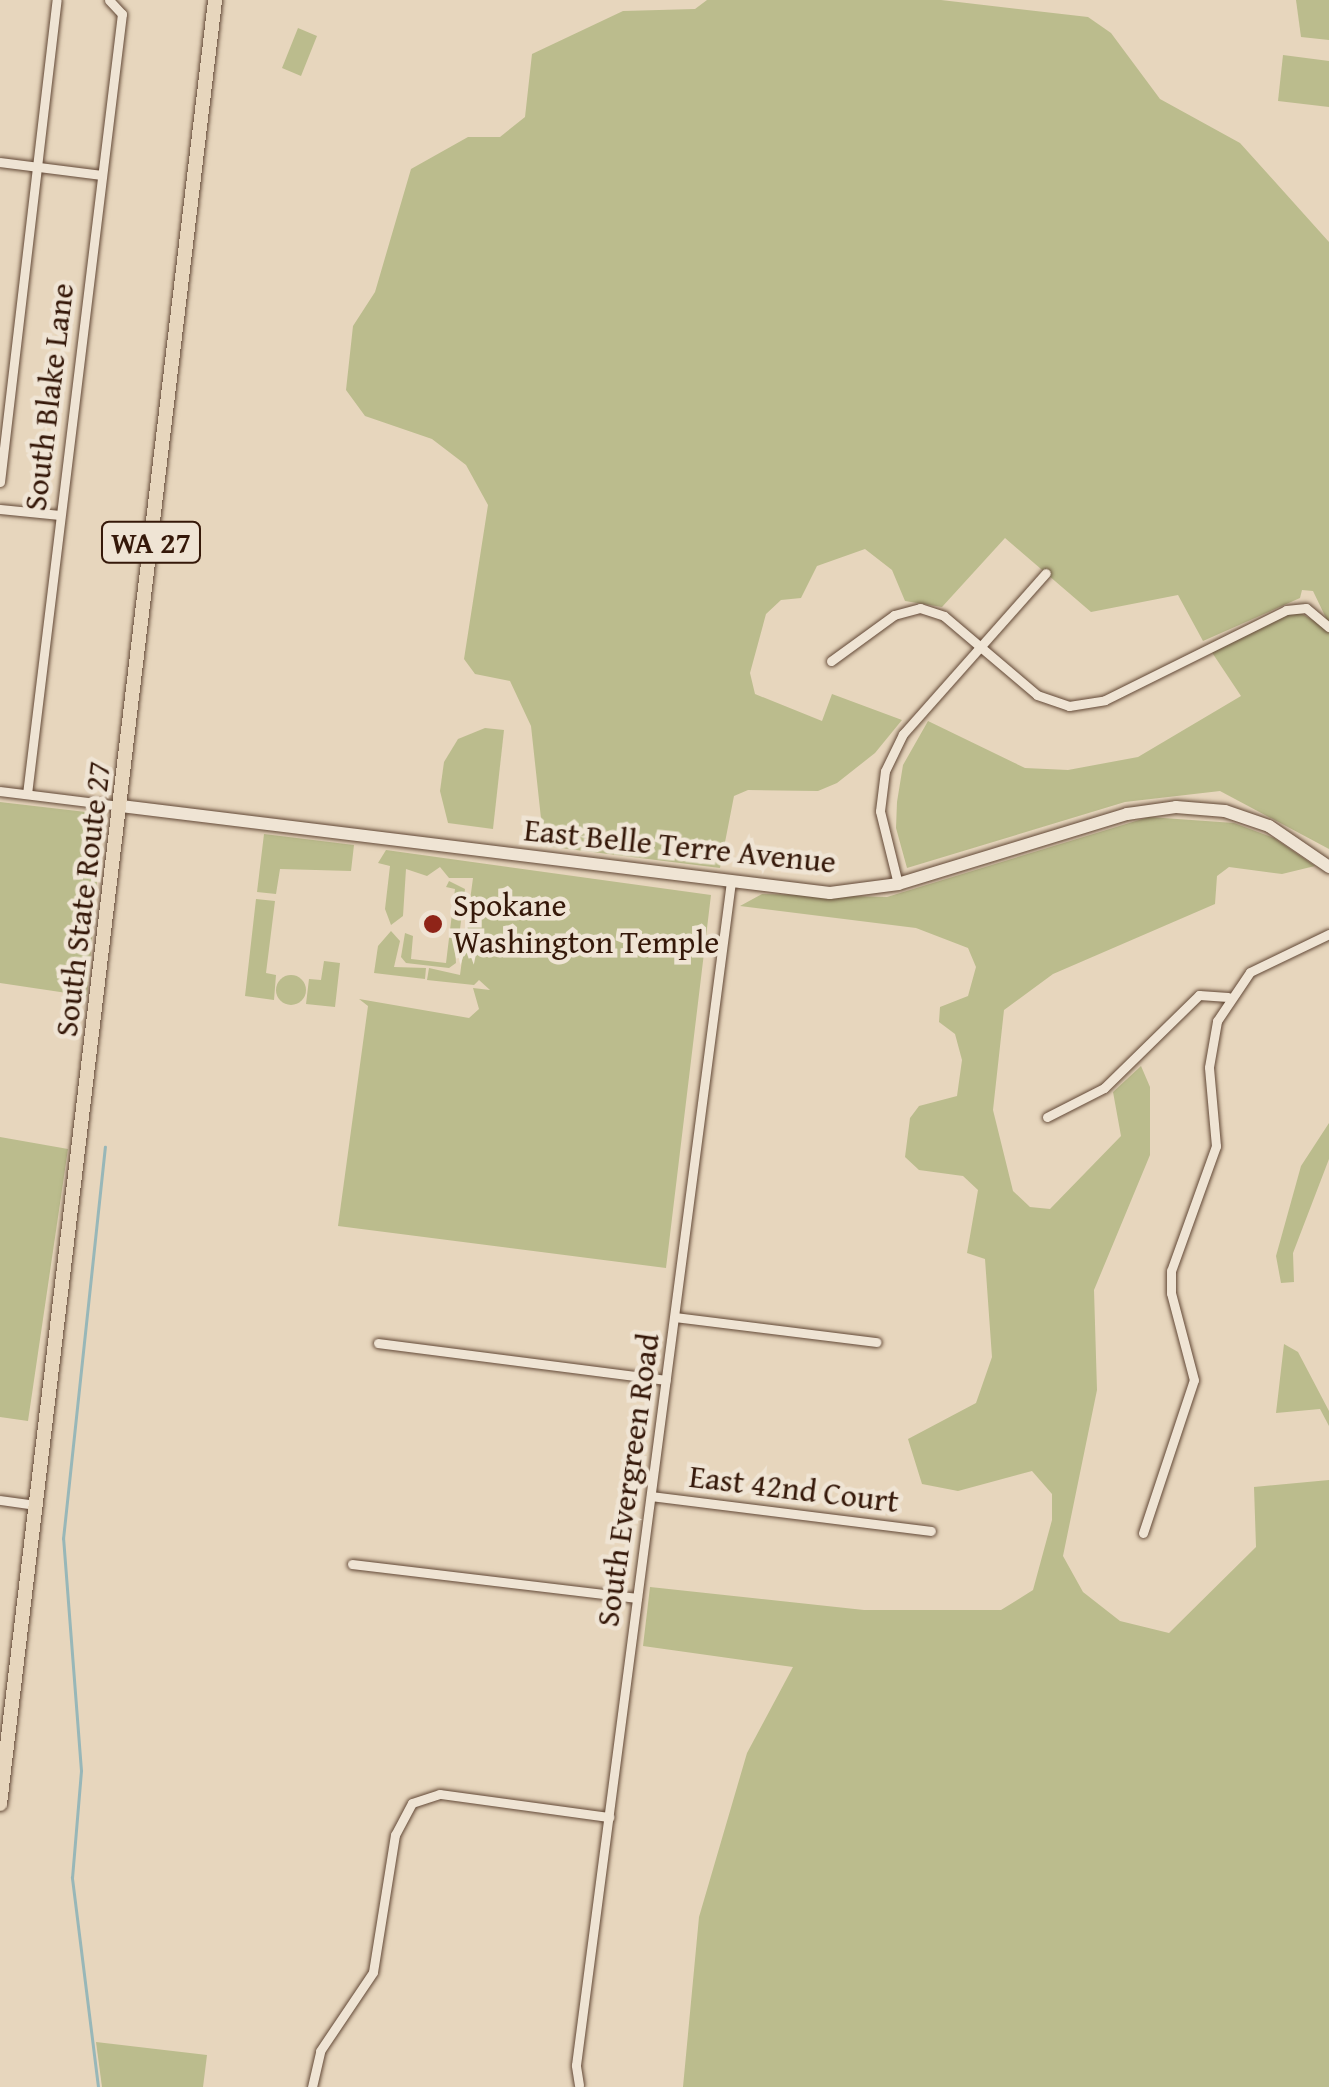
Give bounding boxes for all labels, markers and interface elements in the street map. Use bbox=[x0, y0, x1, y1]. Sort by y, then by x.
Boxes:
street label: South Blake Lane bbox=[16, 281, 82, 513]
road number: WA 27 bbox=[98, 517, 204, 567]
street label: South State Route 27 bbox=[47, 759, 119, 1039]
street label: East Belle Terre Avenue bbox=[522, 811, 838, 881]
place label: Spokane Washington Temple bbox=[453, 887, 719, 962]
marker: Spokane Washington Temple bbox=[422, 913, 444, 935]
street label: South Evergreen Road bbox=[588, 1331, 668, 1629]
street label: East 42nd Court bbox=[687, 1457, 901, 1521]

